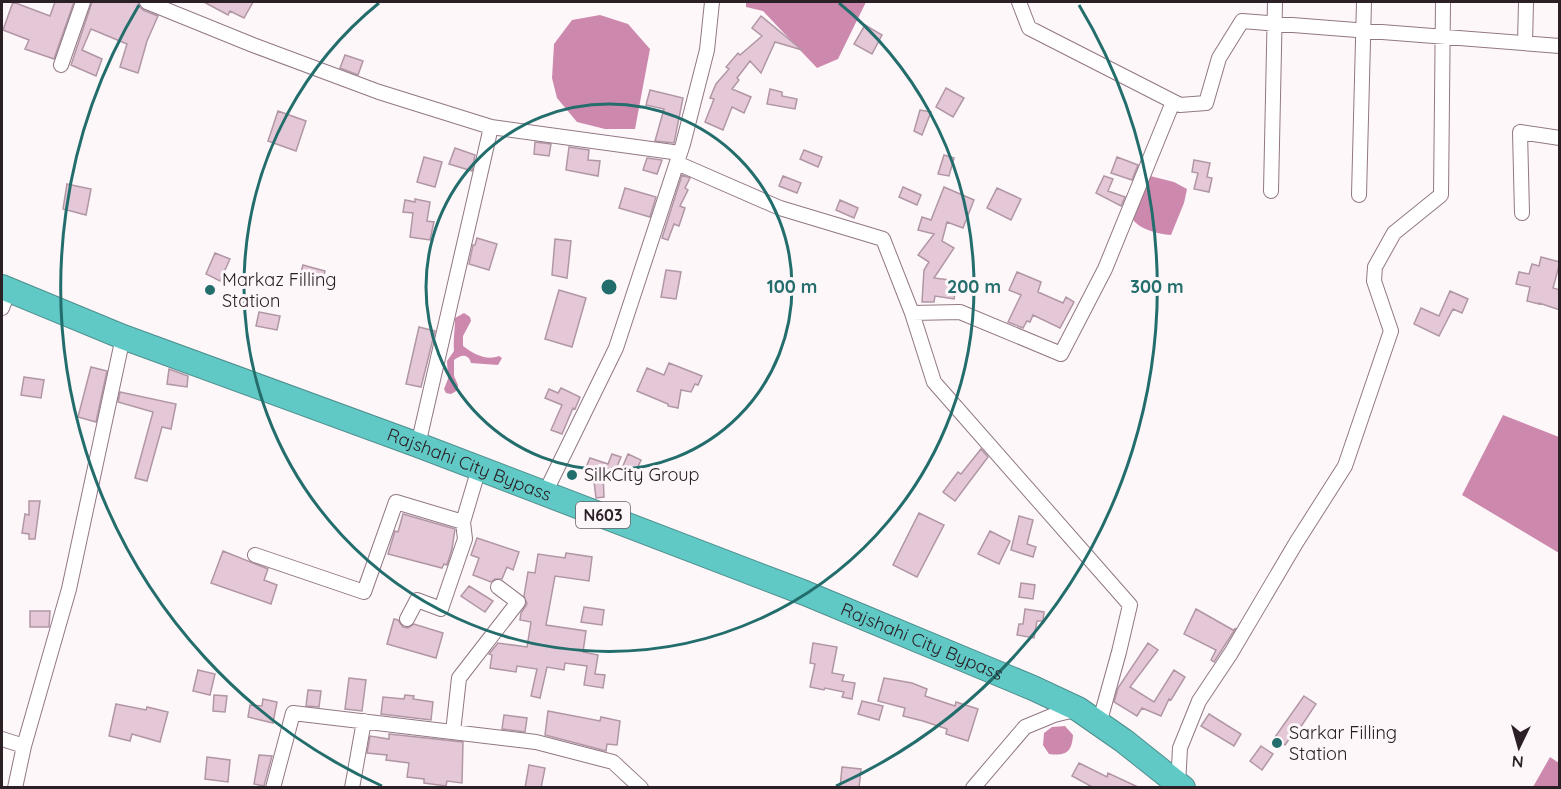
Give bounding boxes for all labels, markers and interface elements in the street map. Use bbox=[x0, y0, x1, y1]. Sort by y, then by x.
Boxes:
place label: Markaz Filling Station bbox=[222, 268, 337, 312]
text: 100 m bbox=[767, 275, 817, 298]
text: 200 m bbox=[947, 275, 1001, 298]
text: 300 m bbox=[1130, 275, 1184, 298]
centre of rings bbox=[599, 277, 619, 297]
marker: Markaz Filling Station bbox=[203, 283, 217, 297]
street label: Rajshahi City Bypass bbox=[384, 423, 555, 506]
place label: SilkCity Group bbox=[584, 463, 700, 486]
marker: SilkCity Group bbox=[565, 468, 579, 482]
road number: N603 bbox=[576, 502, 630, 528]
street label: Rajshahi City Bypass bbox=[837, 597, 1007, 685]
north arrow bbox=[1489, 717, 1549, 777]
place label: Sarkar Filling Station bbox=[1289, 721, 1397, 765]
marker: Sarkar Filling Station bbox=[1270, 736, 1284, 750]
text: N bbox=[1511, 751, 1524, 772]

